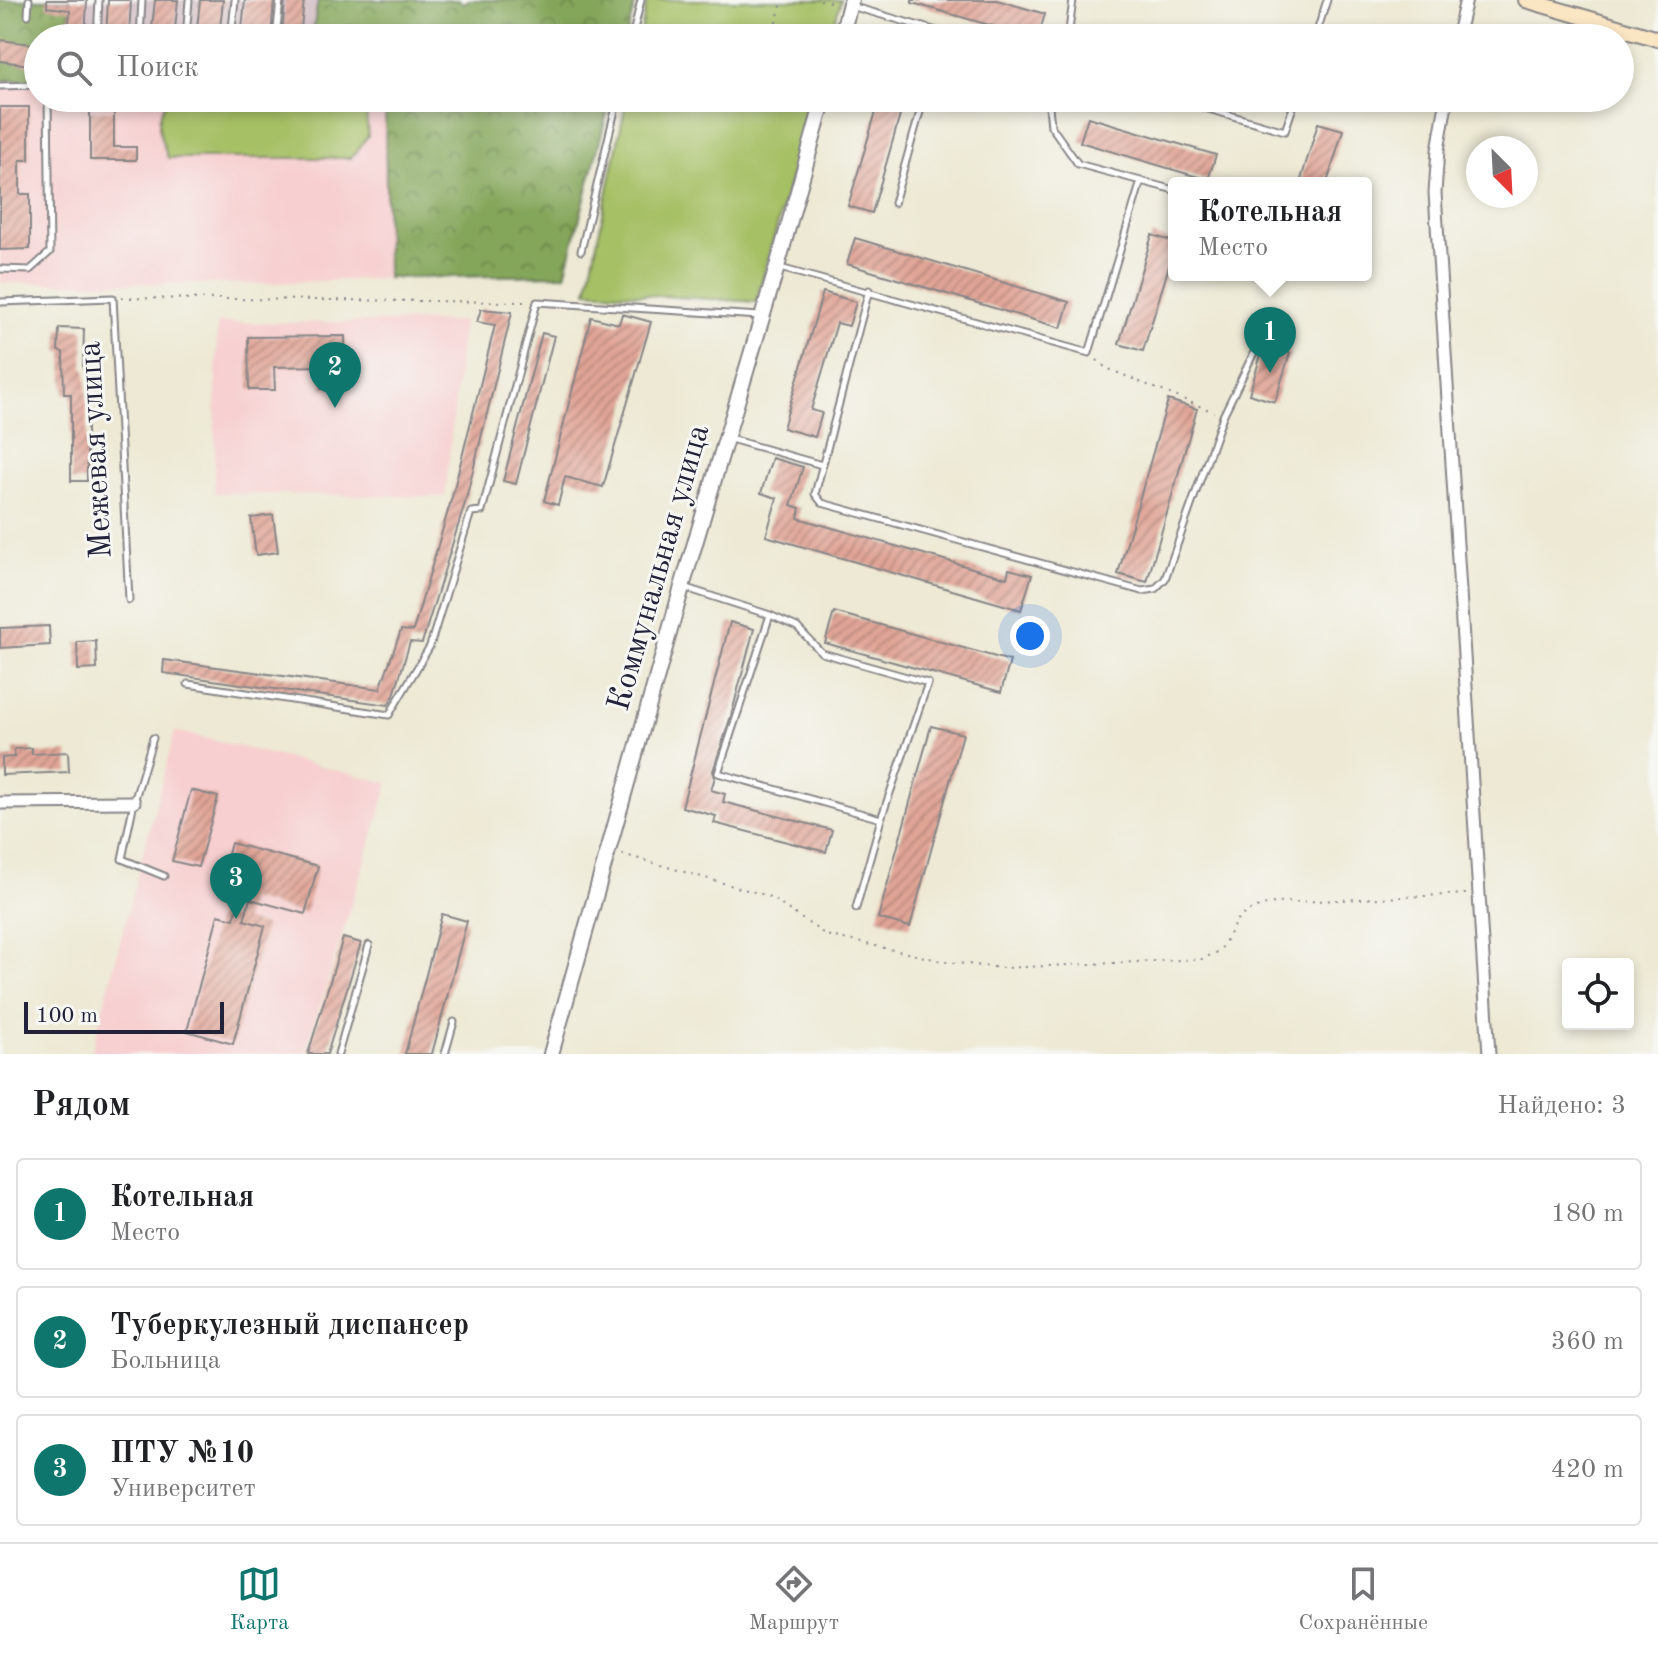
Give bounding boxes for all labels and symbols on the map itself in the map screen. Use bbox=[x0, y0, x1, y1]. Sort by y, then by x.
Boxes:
north arrow bbox=[1466, 136, 1538, 208]
pin: 1 bbox=[1244, 307, 1296, 373]
street label: Межевая улица bbox=[75, 340, 119, 560]
pin: 2 bbox=[309, 342, 361, 408]
street label: Коммунальная улица bbox=[604, 421, 716, 715]
your location bbox=[1010, 616, 1050, 656]
pin: 3 bbox=[210, 853, 262, 919]
scale bar bbox=[24, 998, 224, 1034]

